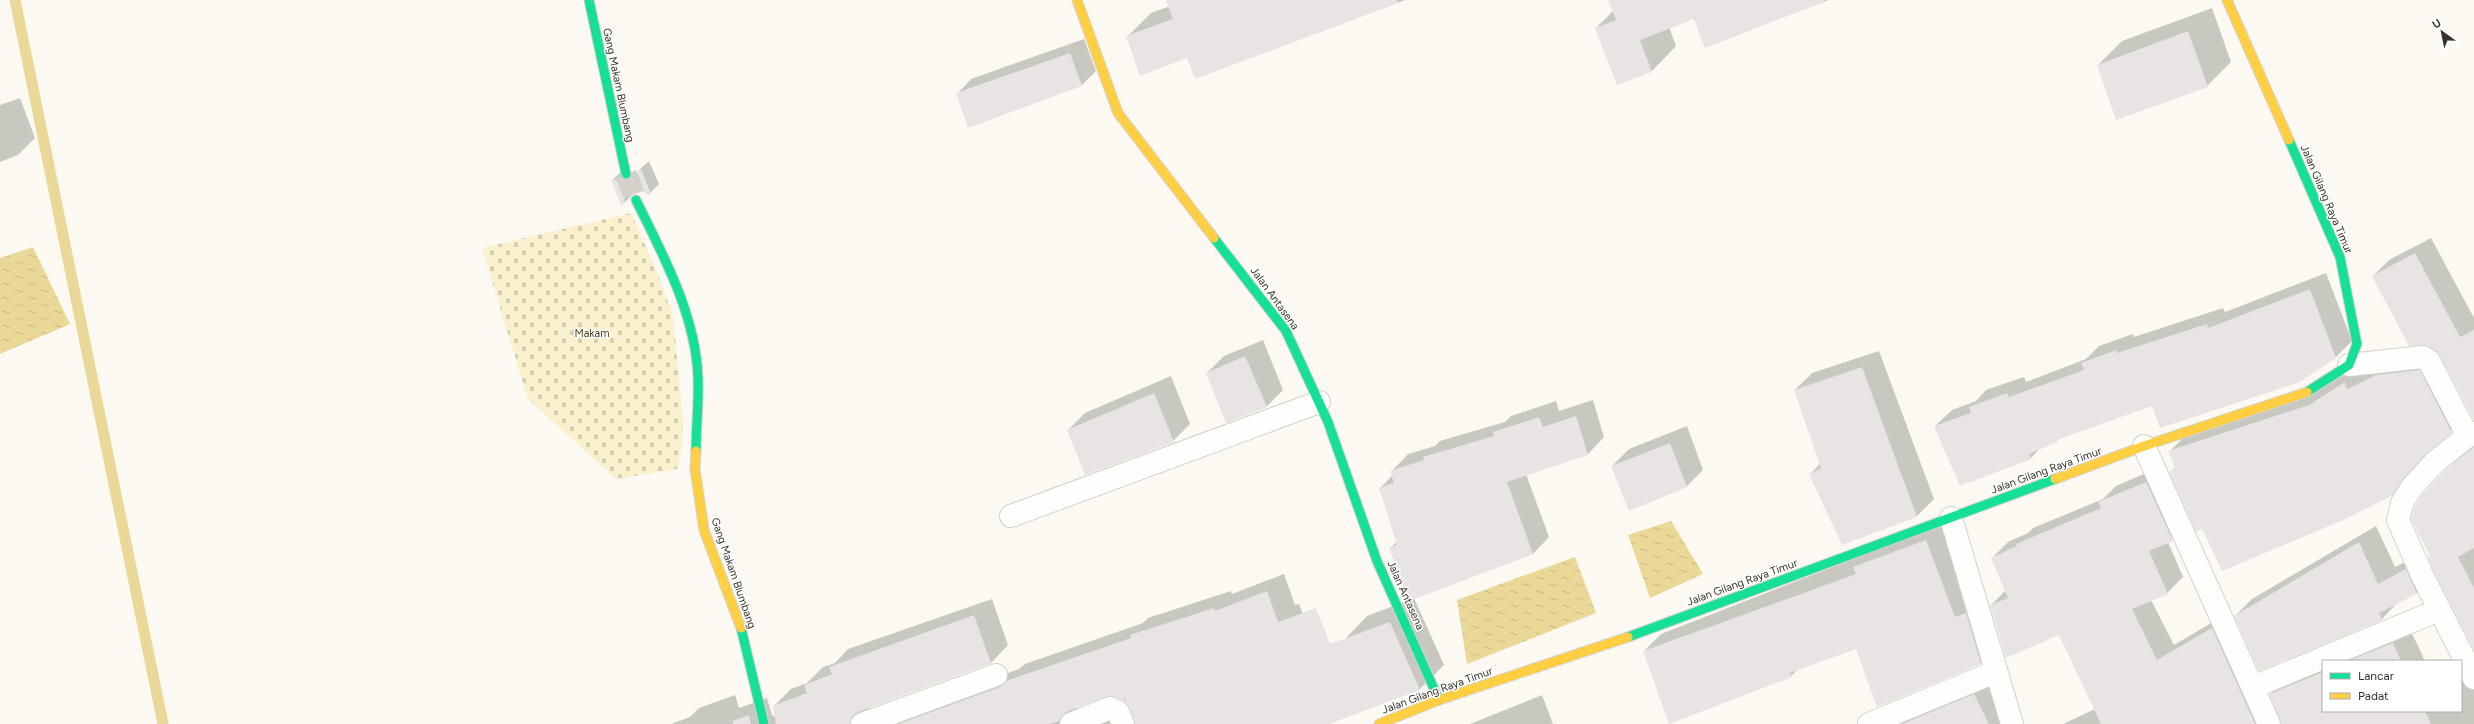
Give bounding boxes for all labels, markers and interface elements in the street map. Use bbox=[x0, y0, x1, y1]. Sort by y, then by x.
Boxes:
north arrow bbox=[2422, 12, 2462, 52]
text: U bbox=[2430, 16, 2444, 32]
street label: Gang Makam Blumbang bbox=[600, 27, 637, 143]
street label: Jalan Gilang Raya Timur bbox=[2298, 143, 2355, 256]
street label: Jalan Antasena bbox=[1247, 264, 1302, 332]
park label: Makam bbox=[574, 327, 610, 340]
street label: Jalan Gilang Raya Timur bbox=[1989, 444, 2103, 497]
street label: Gang Makam Blumbang bbox=[708, 516, 759, 630]
street label: Jalan Gilang Raya Timur bbox=[1685, 556, 1799, 609]
street label: Jalan Antasena bbox=[1384, 559, 1427, 632]
legend bbox=[2322, 660, 2462, 712]
street label: Jalan Gilang Raya Timur bbox=[1380, 664, 1494, 717]
text: Lancar bbox=[2358, 669, 2394, 683]
text: Padat bbox=[2358, 689, 2389, 703]

